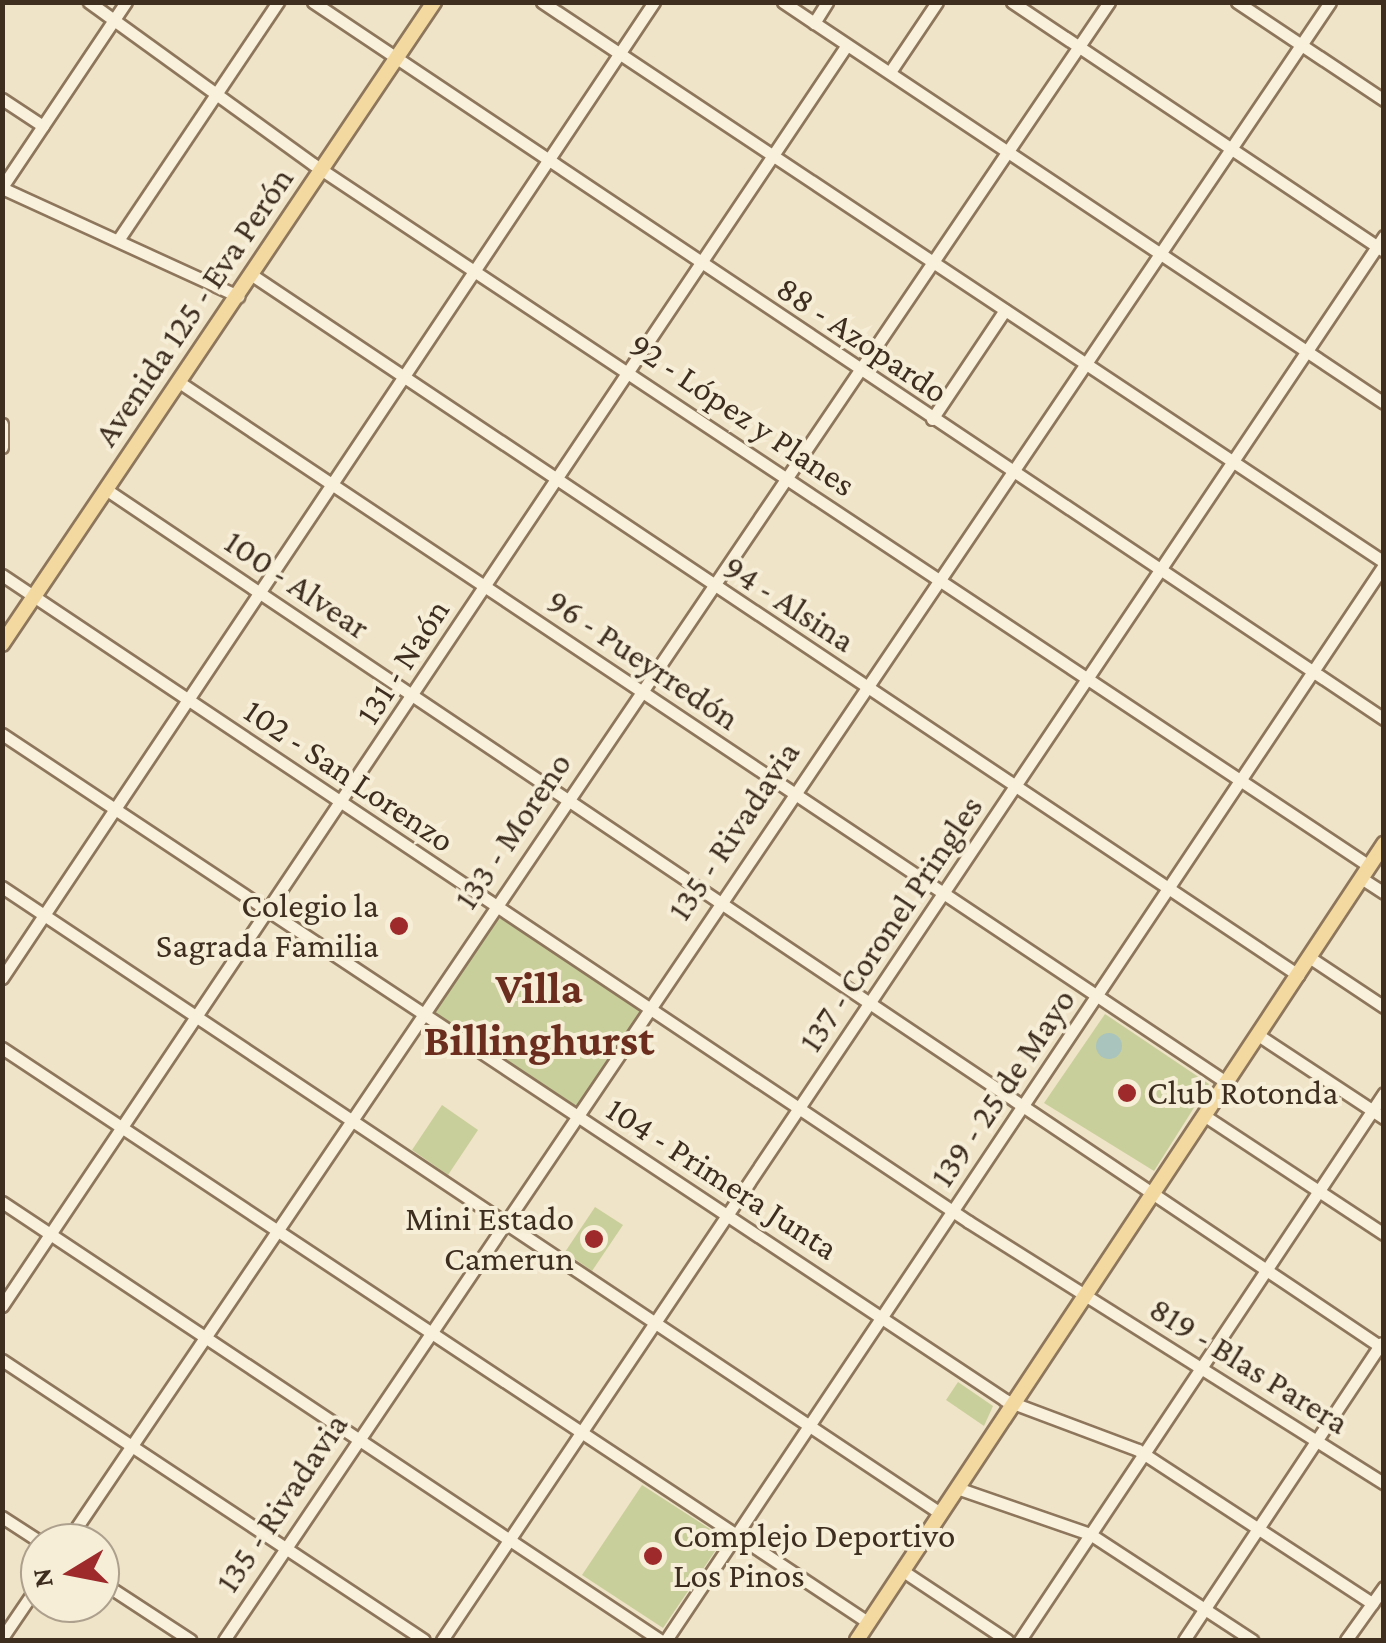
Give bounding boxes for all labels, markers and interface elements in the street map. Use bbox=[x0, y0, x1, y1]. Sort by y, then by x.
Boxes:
street label: Avenida 125 - Eva Perón bbox=[85, 160, 303, 454]
street label: 88 - Azopardo bbox=[768, 267, 956, 413]
street label: 92 - López y Planes bbox=[621, 324, 863, 506]
street label: 100 - Alvear bbox=[216, 521, 378, 649]
street label: 94 - Alsina bbox=[715, 546, 863, 662]
street label: 96 - Pueyrredón bbox=[539, 580, 747, 740]
street label: 131 - Naón bbox=[347, 591, 459, 733]
street label: 102 - San Lorenzo bbox=[236, 690, 462, 862]
street label: 135 - Rivadavia bbox=[659, 733, 809, 929]
street label: 133 - Moreno bbox=[445, 745, 581, 917]
street label: 137 - Coronel Pringles bbox=[790, 788, 992, 1060]
place label: Colegio la Sagrada Familia bbox=[156, 885, 379, 967]
marker: Colegio la Sagrada Familia bbox=[388, 915, 410, 937]
district label: Villa Billinghurst bbox=[424, 962, 654, 1068]
street label: 139 - 25 de Mayo bbox=[921, 981, 1085, 1195]
place label: Club Rotonda bbox=[1147, 1072, 1338, 1114]
marker: Club Rotonda bbox=[1116, 1082, 1138, 1104]
street label: 104 - Primera Junta bbox=[598, 1088, 846, 1270]
place label: Mini Estado Camerun bbox=[405, 1198, 574, 1280]
marker: Mini Estado Camerun bbox=[583, 1228, 605, 1250]
street label: 819 - Blas Parera bbox=[1142, 1288, 1356, 1444]
street label: 135 - Rivadavia bbox=[207, 1405, 357, 1601]
place label: Complejo Deportivo Los Pinos bbox=[673, 1515, 955, 1597]
north arrow bbox=[20, 1523, 120, 1623]
marker: Complejo Deportivo Los Pinos bbox=[642, 1545, 664, 1567]
text: N bbox=[25, 1566, 59, 1590]

